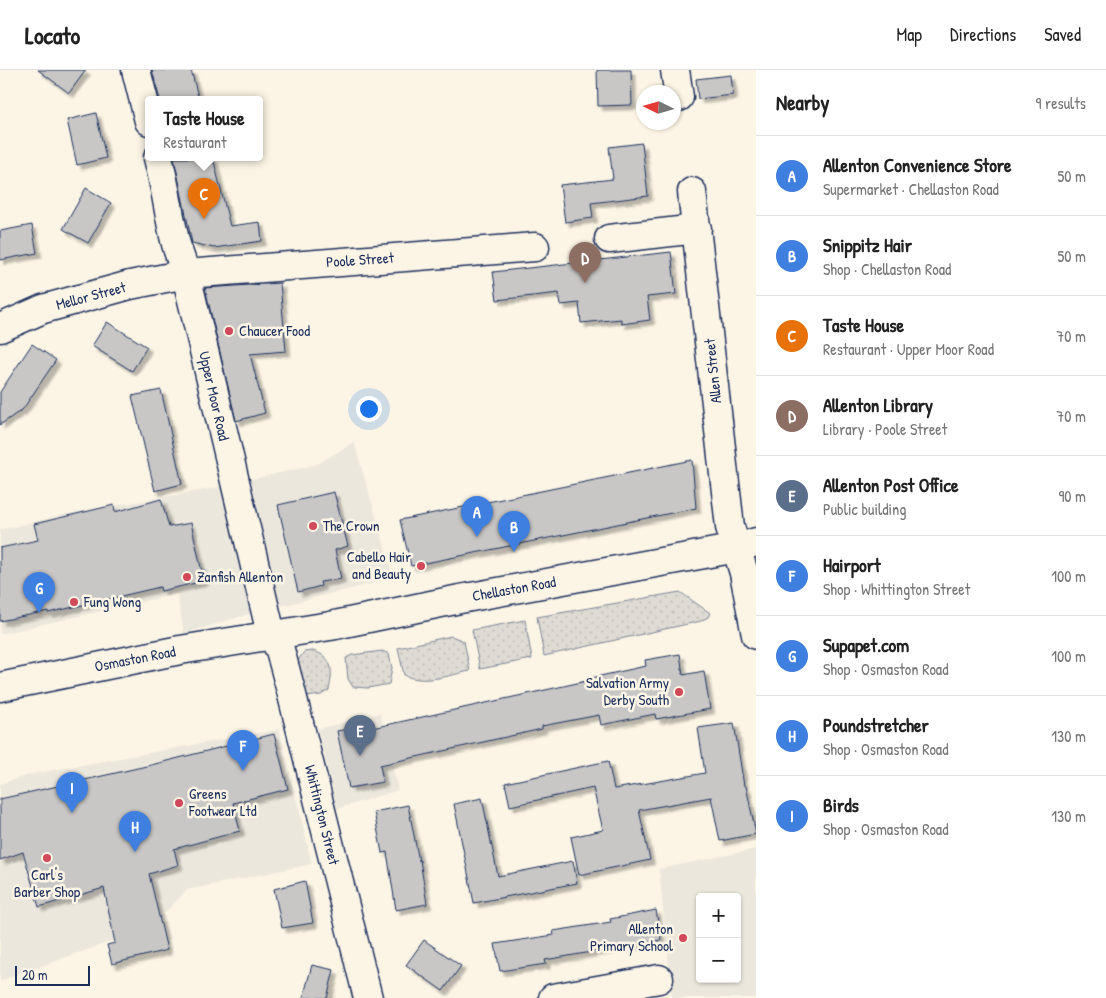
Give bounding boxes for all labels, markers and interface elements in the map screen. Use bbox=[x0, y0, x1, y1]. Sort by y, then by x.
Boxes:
text: Locato bbox=[25, 19, 80, 51]
text: Map bbox=[897, 22, 922, 47]
text: Directions bbox=[950, 22, 1016, 47]
text: Saved bbox=[1044, 22, 1081, 47]
north arrow bbox=[636, 85, 681, 130]
text: Nearby bbox=[776, 88, 829, 117]
text: 9 results bbox=[1035, 92, 1086, 114]
popup bbox=[145, 96, 263, 161]
text: Taste House bbox=[163, 105, 245, 131]
text: Restaurant bbox=[163, 131, 227, 153]
text: Allenton Convenience Store bbox=[823, 152, 1012, 178]
text: A bbox=[788, 165, 796, 187]
text: 50 m bbox=[1058, 165, 1086, 187]
pin: C bbox=[188, 178, 220, 219]
text: Supermarket · Chellaston Road bbox=[823, 178, 999, 200]
text: Snippitz Hair bbox=[823, 232, 912, 258]
pin: D bbox=[569, 242, 601, 283]
text: B bbox=[788, 245, 796, 267]
text: 50 m bbox=[1058, 245, 1086, 267]
street label: Poole Street bbox=[325, 247, 395, 272]
text: Shop · Chellaston Road bbox=[823, 258, 951, 280]
street label: Mellor Street bbox=[54, 276, 129, 315]
text: Taste House bbox=[823, 312, 904, 338]
place label: Chaucer Food bbox=[239, 320, 310, 341]
marker: Chaucer Food bbox=[223, 325, 235, 337]
text: C bbox=[788, 325, 796, 347]
text: 70 m bbox=[1056, 325, 1086, 347]
street label: Allen Street bbox=[699, 337, 726, 404]
text: Restaurant · Upper Moor Road bbox=[823, 338, 994, 360]
street label: Upper Moor Road bbox=[194, 349, 235, 443]
text: Allenton Library bbox=[823, 392, 933, 418]
your location bbox=[356, 396, 382, 422]
text: D bbox=[788, 405, 796, 427]
text: 70 m bbox=[1056, 405, 1086, 427]
text: Library · Poole Street bbox=[823, 418, 947, 440]
text: Allenton Post Office bbox=[823, 472, 959, 498]
text: E bbox=[788, 485, 796, 507]
text: 90 m bbox=[1058, 485, 1086, 507]
pin: A bbox=[461, 496, 493, 537]
text: Public building bbox=[823, 498, 906, 520]
pin: B bbox=[498, 511, 530, 552]
place label: The Crown bbox=[323, 515, 380, 536]
marker: The Crown bbox=[307, 520, 319, 532]
place label: Cabello Hair and Beauty bbox=[347, 546, 411, 584]
text: Hairport bbox=[823, 552, 881, 578]
marker: Cabello Hair and Beauty bbox=[415, 560, 427, 572]
text: F bbox=[789, 565, 795, 587]
text: 100 m bbox=[1051, 565, 1086, 587]
place label: Zanfish Allenton bbox=[197, 566, 284, 587]
marker: Zanfish Allenton bbox=[181, 571, 193, 583]
street label: Chellaston Road bbox=[470, 571, 558, 606]
pin: G bbox=[23, 572, 55, 613]
text: Shop · Whittington Street bbox=[823, 578, 970, 600]
place label: Fung Wong bbox=[83, 591, 142, 612]
marker: Fung Wong bbox=[68, 596, 80, 608]
text: Supapet.com bbox=[823, 632, 909, 658]
street label: Osmaston Road bbox=[93, 640, 177, 677]
text: G bbox=[788, 645, 796, 667]
text: 100 m bbox=[1051, 645, 1086, 667]
text: Shop · Osmaston Road bbox=[823, 658, 948, 680]
place label: Salvation Army Derby South bbox=[586, 672, 669, 710]
marker: Salvation Army Derby South bbox=[673, 686, 685, 698]
text: Poundstretcher bbox=[823, 712, 929, 738]
pin: E bbox=[344, 715, 376, 756]
text: H bbox=[788, 725, 796, 747]
text: 130 m bbox=[1051, 725, 1086, 747]
pin: F bbox=[227, 730, 259, 771]
text: Shop · Osmaston Road bbox=[823, 738, 948, 760]
street label: Whittington Street bbox=[300, 763, 345, 868]
pin: I bbox=[56, 772, 88, 813]
place label: Greens Footwear Ltd bbox=[188, 783, 257, 821]
text: Birds bbox=[823, 792, 859, 818]
marker: Greens Footwear Ltd bbox=[173, 797, 185, 809]
text: I bbox=[790, 805, 794, 827]
text: 130 m bbox=[1051, 805, 1086, 827]
pin: H bbox=[119, 811, 151, 852]
text: Shop · Osmaston Road bbox=[823, 818, 948, 840]
marker: Carl's Barber Shop bbox=[41, 852, 53, 864]
place label: Carl's Barber Shop bbox=[14, 864, 81, 902]
map controls bbox=[696, 893, 741, 983]
button: + bbox=[696, 893, 741, 938]
place label: Allenton Primary School bbox=[590, 918, 673, 956]
marker: Allenton Primary School bbox=[677, 932, 689, 944]
button: − bbox=[696, 938, 741, 983]
scale bar bbox=[15, 963, 90, 986]
text: 20 m bbox=[22, 965, 48, 984]

